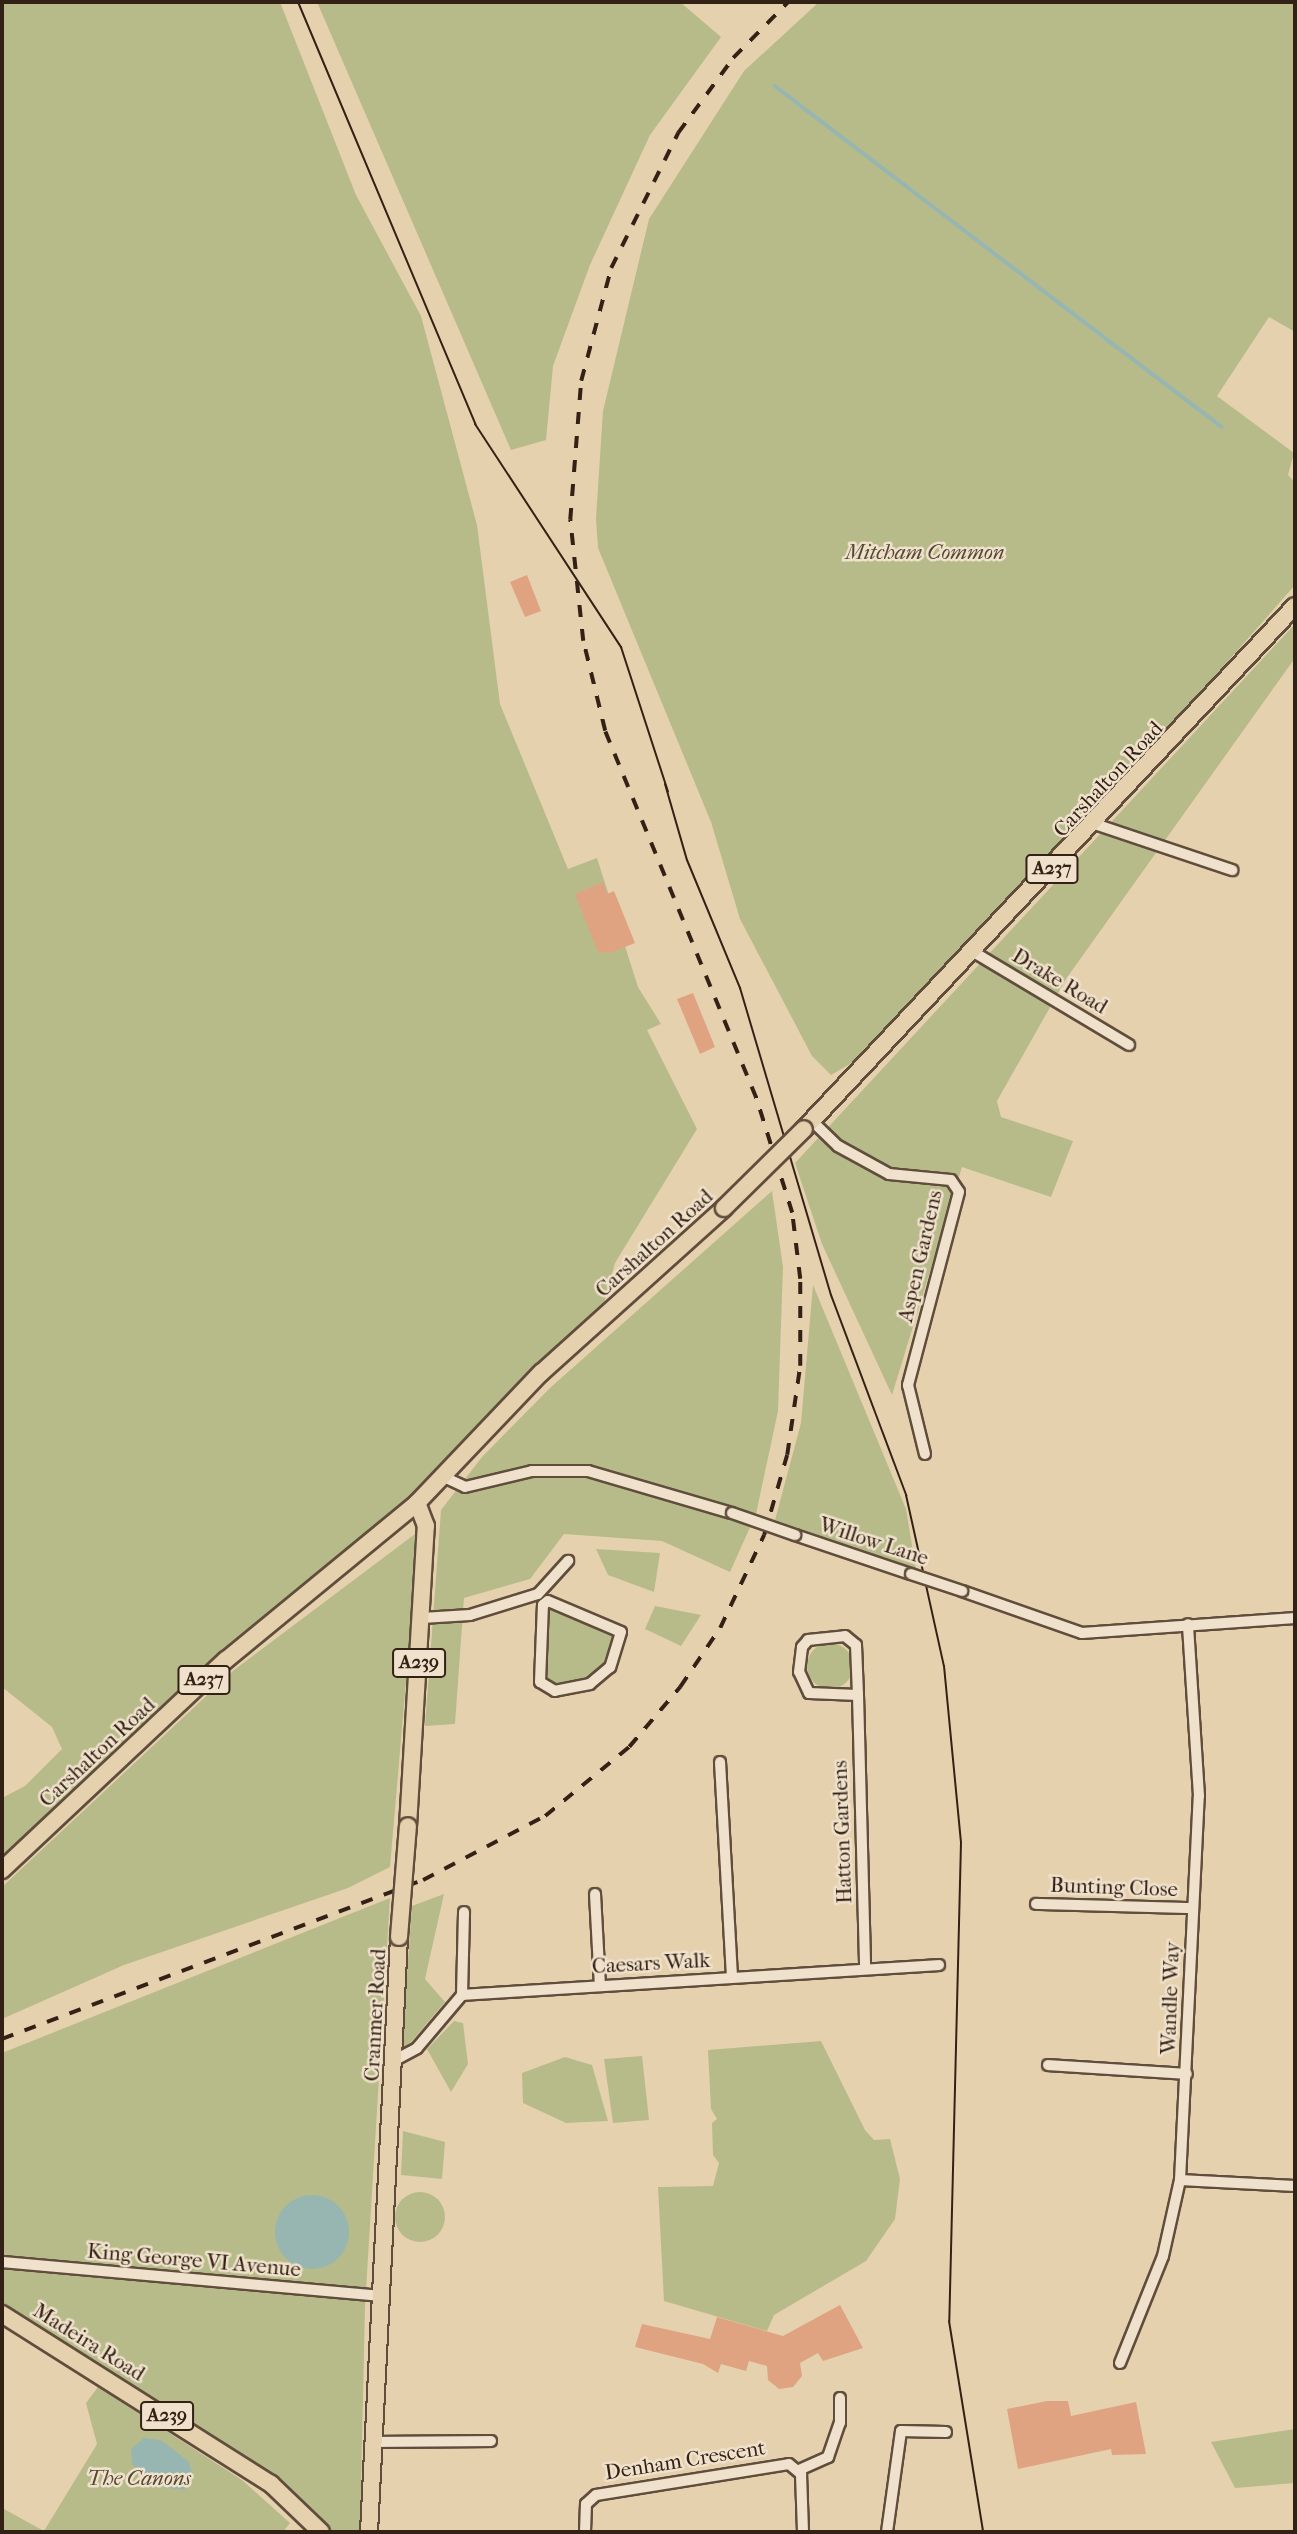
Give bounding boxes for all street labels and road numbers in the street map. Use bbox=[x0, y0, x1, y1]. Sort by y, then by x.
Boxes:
street label: Carshalton Road bbox=[1048, 716, 1168, 842]
road number: A237 bbox=[1024, 854, 1080, 884]
street label: Drake Road bbox=[1008, 943, 1112, 1019]
street label: Carshalton Road bbox=[590, 1184, 718, 1302]
street label: Aspen Gardens bbox=[893, 1187, 947, 1325]
street label: Willow Lane bbox=[816, 1511, 932, 1571]
road number: A239 bbox=[391, 1648, 447, 1679]
road number: A237 bbox=[176, 1664, 232, 1696]
street label: Carshalton Road bbox=[34, 1692, 160, 1812]
street label: Hatton Gardens bbox=[827, 1760, 857, 1904]
street label: Bunting Close bbox=[1050, 1872, 1178, 1902]
street label: Wandle Way bbox=[1155, 1941, 1185, 2055]
street label: Caesars Walk bbox=[591, 1947, 711, 1979]
street label: Cranmer Road bbox=[359, 1948, 391, 2082]
street label: King George VI Avenue bbox=[86, 2238, 302, 2282]
street label: Madeira Road bbox=[29, 2298, 149, 2386]
road number: A239 bbox=[139, 2400, 195, 2432]
street label: Denham Crescent bbox=[603, 2435, 767, 2485]

